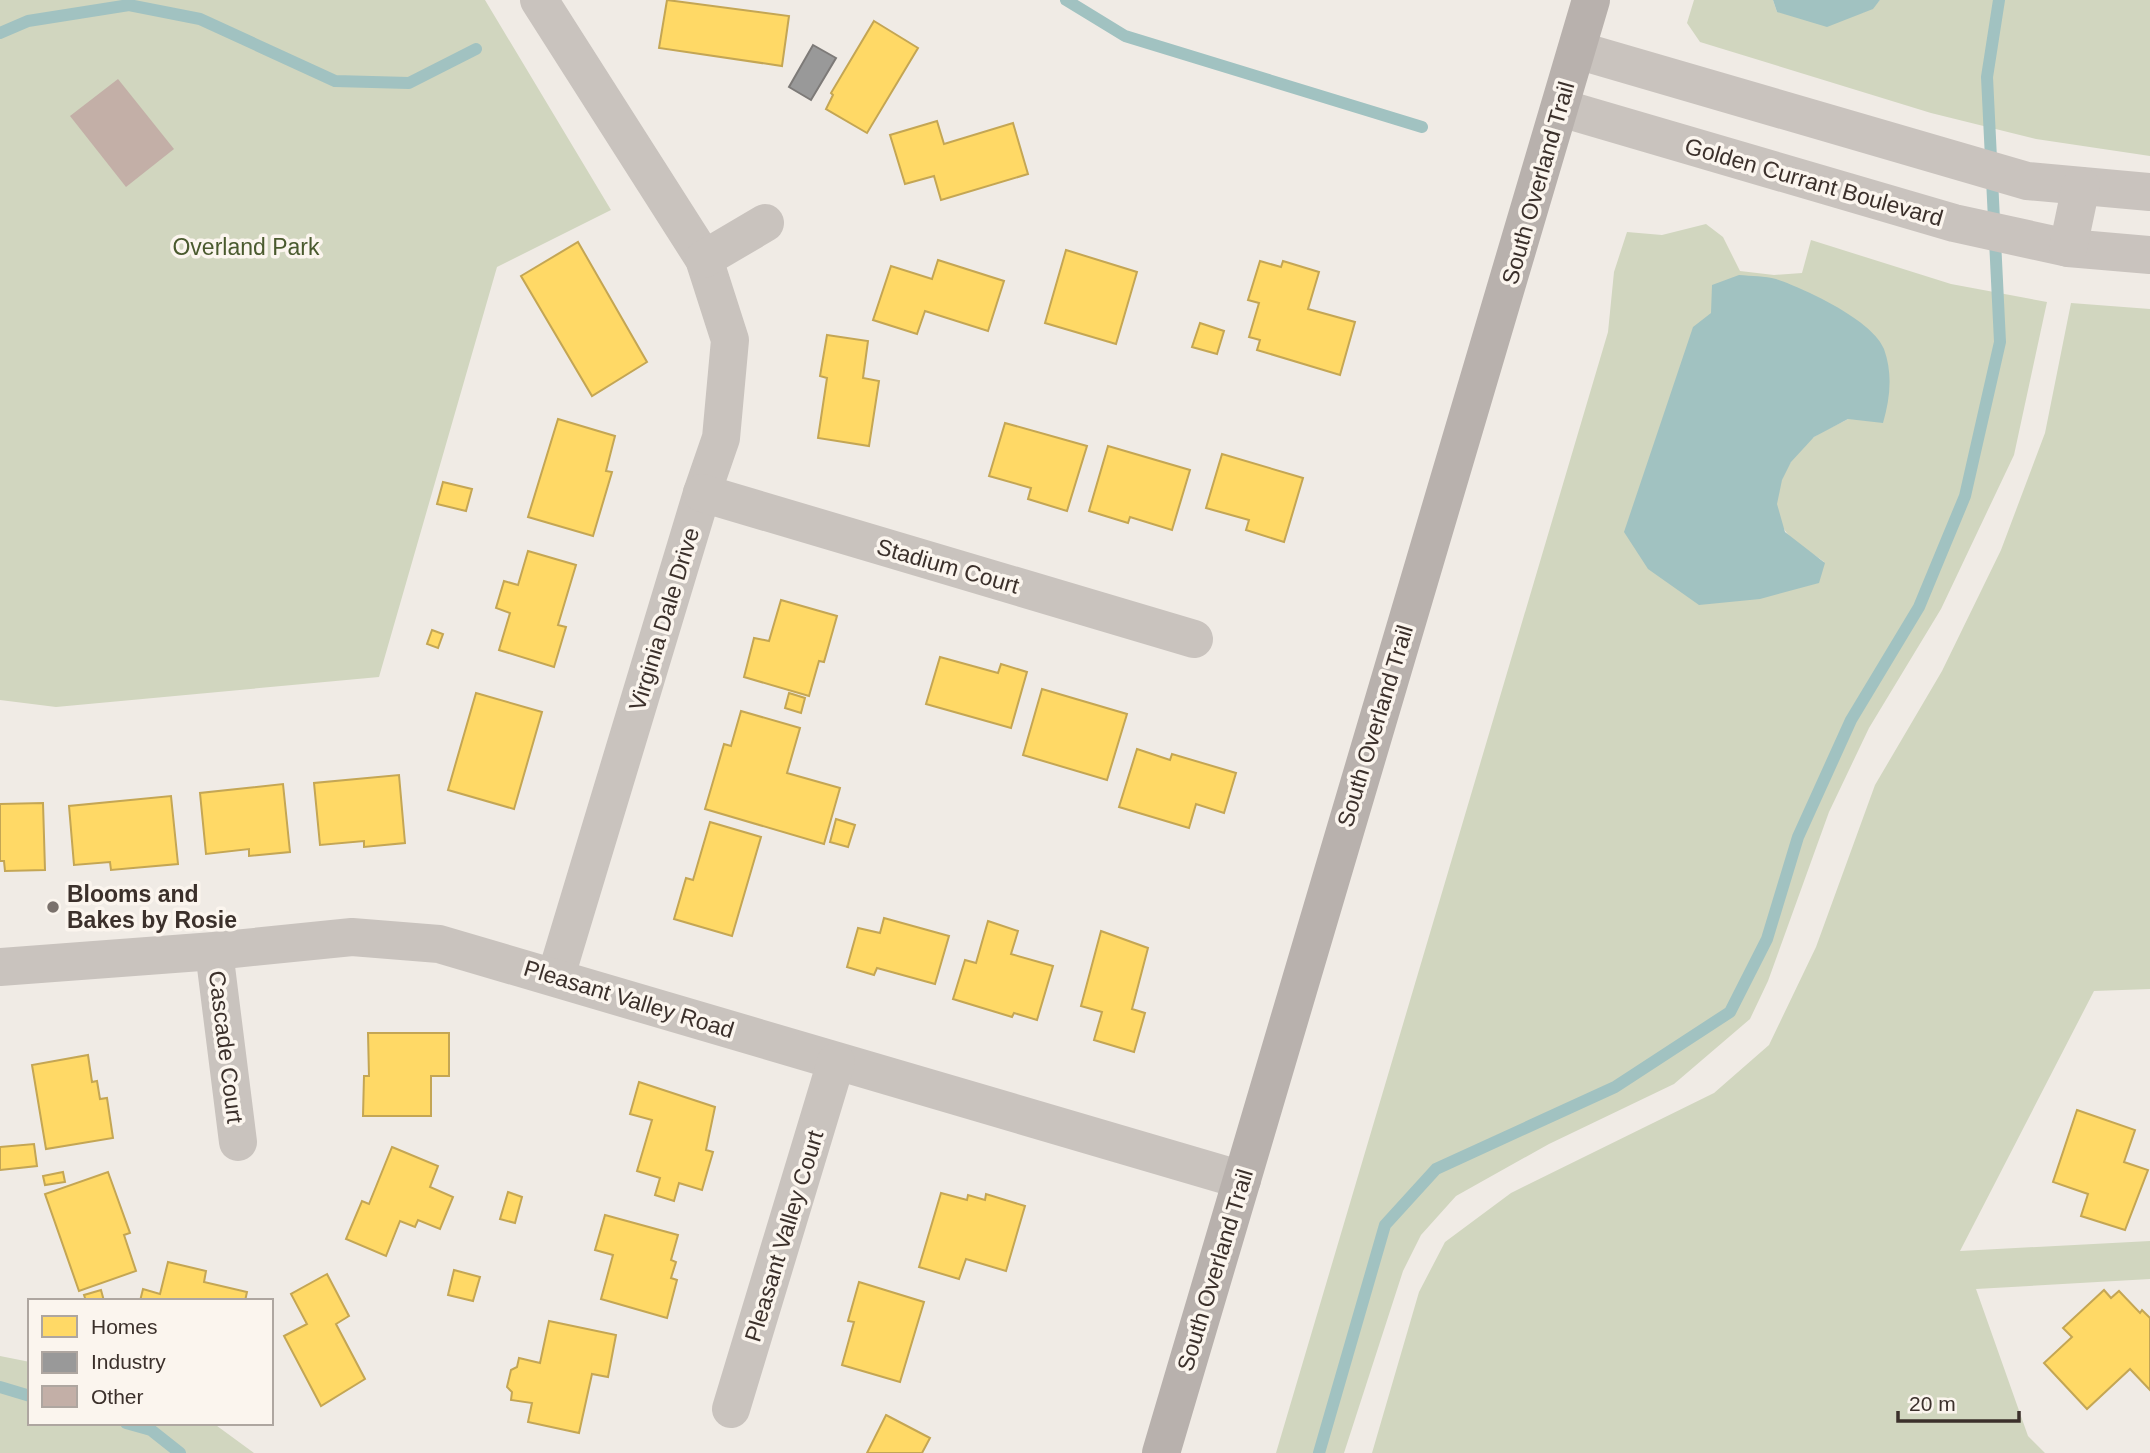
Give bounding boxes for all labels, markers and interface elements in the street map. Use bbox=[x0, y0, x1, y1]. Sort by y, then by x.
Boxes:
street label: South Overland Trail bbox=[1497, 79, 1579, 287]
street label: Golden Currant Boulevard bbox=[1682, 133, 1946, 231]
park label: Overland Park bbox=[172, 234, 320, 260]
street label: Virginia Dale Drive bbox=[624, 524, 704, 714]
street label: Stadium Court bbox=[874, 533, 1023, 599]
street label: South Overland Trail bbox=[1332, 622, 1418, 830]
place label: Blooms and Bakes by Rosie bbox=[67, 881, 237, 933]
marker: Blooms and Bakes by Rosie bbox=[45, 899, 61, 915]
street label: Pleasant Valley Road bbox=[521, 955, 737, 1043]
street label: Cascade Court bbox=[204, 969, 248, 1125]
street label: Pleasant Valley Court bbox=[739, 1127, 829, 1345]
street label: South Overland Trail bbox=[1172, 1166, 1258, 1374]
legend bbox=[28, 1299, 273, 1425]
text: Homes bbox=[91, 1315, 158, 1338]
text: Industry bbox=[91, 1350, 166, 1373]
scale bar bbox=[1898, 1380, 2019, 1424]
text: Other bbox=[91, 1385, 144, 1408]
text: 20 m bbox=[1909, 1392, 1956, 1415]

